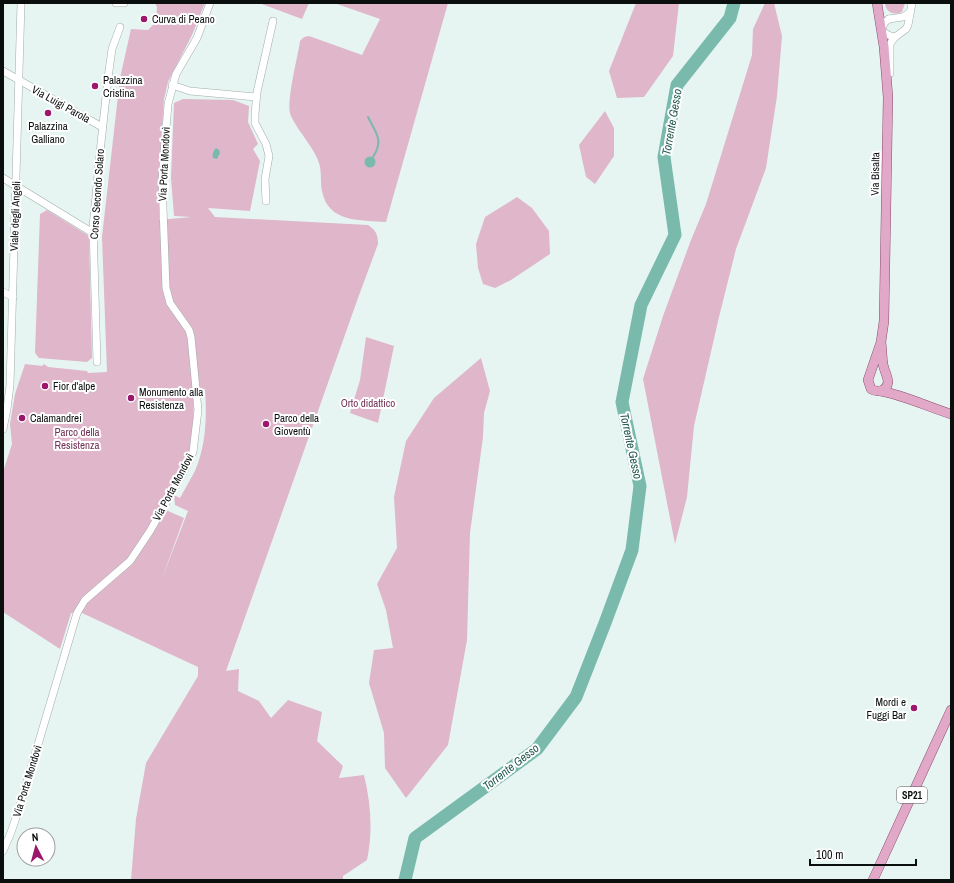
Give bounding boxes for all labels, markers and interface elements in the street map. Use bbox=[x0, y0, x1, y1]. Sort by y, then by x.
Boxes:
place label: Curva di Peano bbox=[152, 12, 215, 26]
marker: Curva di Peano bbox=[139, 14, 149, 24]
place label: Palazzina Cristina bbox=[103, 73, 143, 100]
marker: Palazzina Cristina bbox=[90, 81, 100, 91]
street label: Via Luigi Parola bbox=[29, 82, 93, 126]
water label: Torrente Gesso bbox=[658, 87, 686, 156]
marker: Palazzina Galliano bbox=[43, 108, 53, 118]
place label: Palazzina Galliano bbox=[28, 119, 68, 146]
street label: Via Porta Mondovì bbox=[155, 126, 173, 202]
street label: Corso Secondo Solaro bbox=[87, 148, 107, 240]
street label: Via Bisalta bbox=[868, 152, 882, 196]
street label: Viale degli Angeli bbox=[7, 181, 23, 251]
place label: Fior d'alpe bbox=[53, 379, 95, 393]
marker: Fior d'alpe bbox=[40, 381, 50, 391]
place label: Monumento alla Resistenza bbox=[139, 385, 203, 412]
marker: Monumento alla Resistenza bbox=[126, 393, 136, 403]
park label: Orto didattico bbox=[341, 396, 395, 410]
place label: Calamandrei bbox=[30, 411, 82, 425]
place label: Parco della Gioventù bbox=[274, 411, 319, 438]
water label: Torrente Gesso bbox=[616, 412, 646, 481]
marker: Calamandrei bbox=[17, 413, 27, 423]
marker: Parco della Gioventù bbox=[261, 419, 271, 429]
park label: Parco della Resistenza bbox=[54, 425, 100, 452]
street label: Via Porta Mondovì bbox=[149, 451, 197, 523]
place label: Mordi e Fuggi Bar bbox=[866, 695, 906, 722]
marker: Mordi e Fuggi Bar bbox=[909, 703, 919, 713]
water label: Torrente Gesso bbox=[480, 740, 543, 794]
street label: Via Porta Mondovì bbox=[9, 743, 45, 819]
road number: SP21 bbox=[897, 787, 927, 803]
north arrow bbox=[16, 827, 56, 867]
text: N bbox=[31, 830, 39, 844]
scale bar bbox=[810, 841, 916, 867]
text: 100 m bbox=[816, 847, 843, 863]

